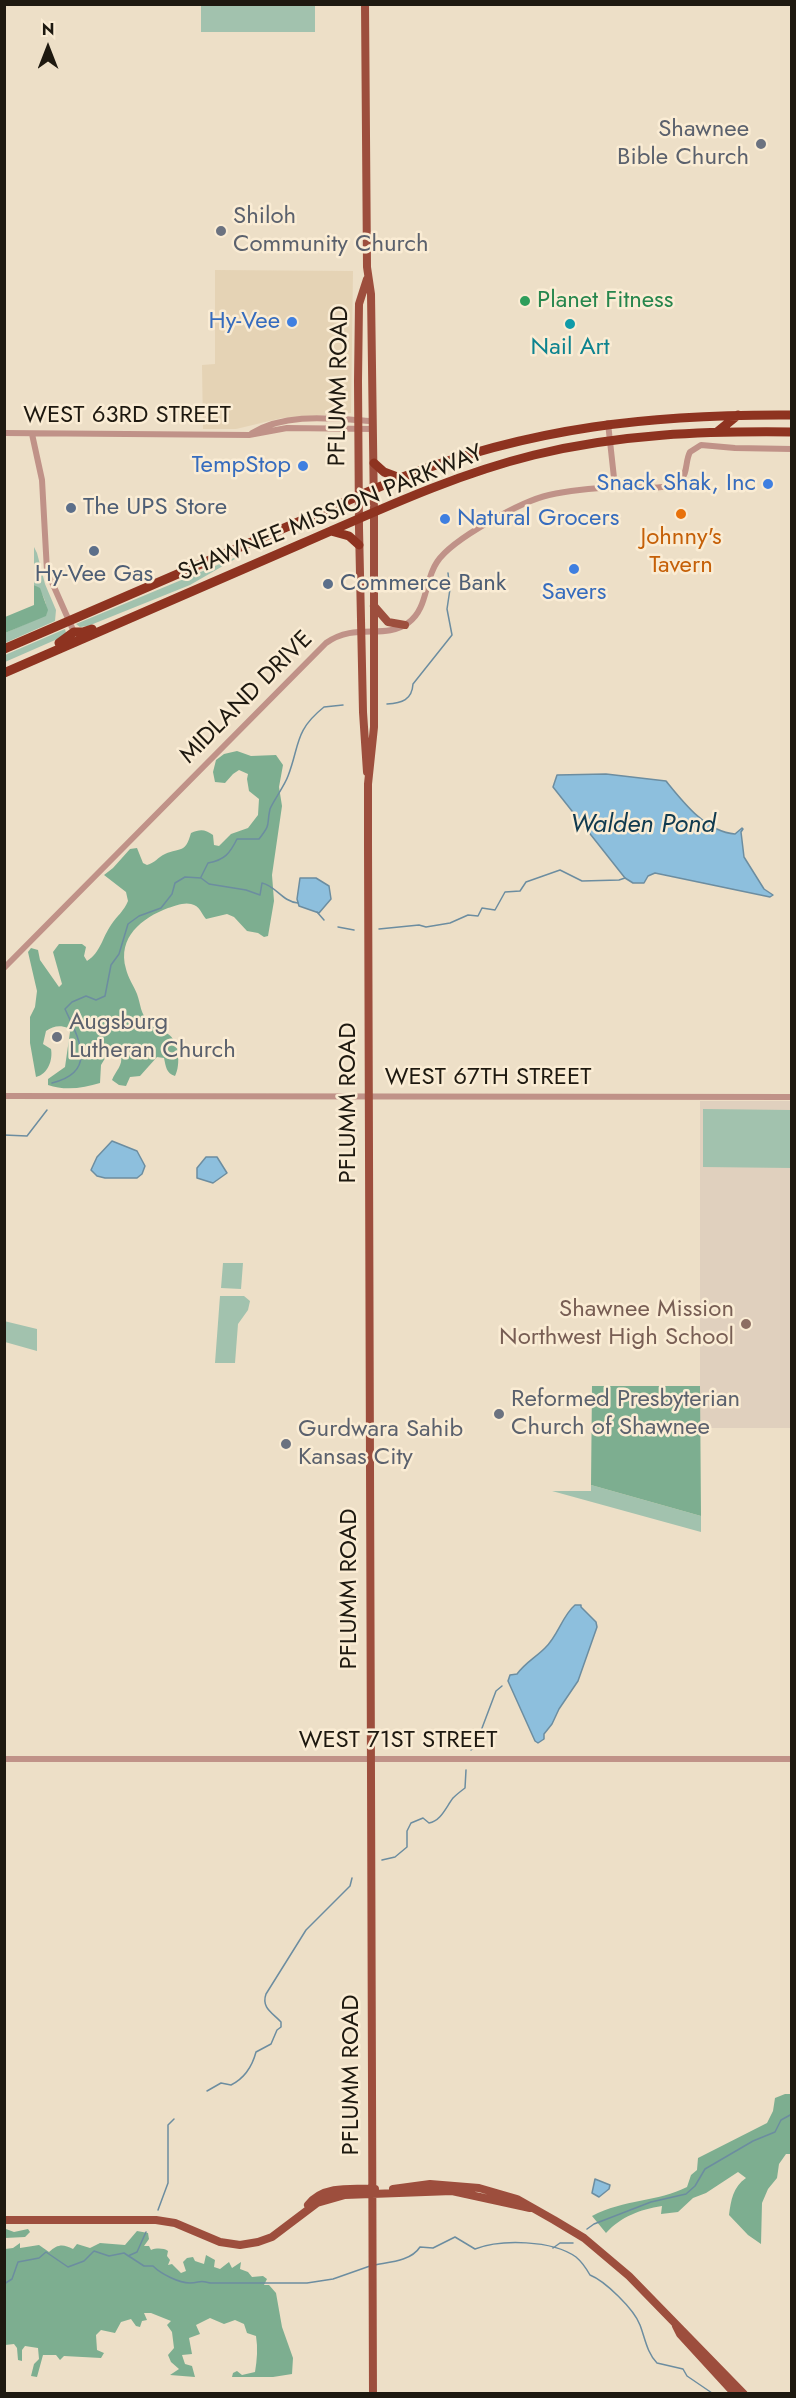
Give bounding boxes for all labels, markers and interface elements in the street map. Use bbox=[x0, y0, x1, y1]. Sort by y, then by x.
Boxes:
north arrow bbox=[18, 18, 78, 78]
text: N bbox=[42, 18, 54, 41]
place label: Shawnee Bible Church bbox=[617, 116, 749, 172]
marker: Shawnee Bible Church bbox=[754, 137, 768, 151]
place label: Shiloh Community Church bbox=[233, 203, 429, 259]
marker: Shiloh Community Church bbox=[214, 224, 228, 238]
place label: Planet Fitness bbox=[537, 287, 673, 315]
marker: Planet Fitness bbox=[518, 294, 532, 308]
street label: PFLUMM ROAD bbox=[324, 305, 356, 467]
place label: Hy-Vee bbox=[209, 308, 280, 336]
marker: Hy-Vee bbox=[285, 315, 299, 329]
marker: Nail Art bbox=[563, 317, 577, 331]
place label: Nail Art bbox=[531, 334, 609, 362]
street label: WEST 63RD STREET bbox=[23, 402, 231, 430]
street label: SHAWNEE MISSION PARKWAY bbox=[174, 440, 488, 588]
place label: TempStop bbox=[192, 452, 291, 480]
marker: TempStop bbox=[296, 459, 310, 473]
place label: Snack Shak, Inc bbox=[596, 470, 756, 498]
marker: Snack Shak, Inc bbox=[761, 477, 775, 491]
place label: The UPS Store bbox=[83, 494, 227, 522]
marker: The UPS Store bbox=[64, 501, 78, 515]
place label: Natural Grocers bbox=[457, 505, 619, 533]
marker: Johnny's Tavern bbox=[674, 507, 688, 521]
marker: Natural Grocers bbox=[438, 512, 452, 526]
place label: Johnny's Tavern bbox=[640, 524, 722, 580]
marker: Hy-Vee Gas bbox=[87, 544, 101, 558]
place label: Hy-Vee Gas bbox=[35, 561, 153, 589]
marker: Savers bbox=[567, 562, 581, 576]
place label: Commerce Bank bbox=[340, 570, 506, 598]
marker: Commerce Bank bbox=[321, 577, 335, 591]
place label: Savers bbox=[541, 579, 607, 607]
street label: MIDLAND DRIVE bbox=[175, 626, 319, 770]
water label: Walden Pond bbox=[570, 810, 716, 842]
place label: Augsburg Lutheran Church bbox=[69, 1009, 236, 1065]
street label: PFLUMM ROAD bbox=[335, 1023, 363, 1183]
marker: Augsburg Lutheran Church bbox=[50, 1030, 64, 1044]
street label: WEST 67TH STREET bbox=[385, 1064, 591, 1092]
place label: Shawnee Mission Northwest High School bbox=[499, 1296, 734, 1352]
marker: Shawnee Mission Northwest High School bbox=[739, 1317, 753, 1331]
place label: Reformed Presbyterian Church of Shawnee bbox=[511, 1386, 740, 1442]
marker: Reformed Presbyterian Church of Shawnee bbox=[492, 1407, 506, 1421]
place label: Gurdwara Sahib Kansas City bbox=[298, 1416, 463, 1472]
marker: Gurdwara Sahib Kansas City bbox=[279, 1437, 293, 1451]
street label: PFLUMM ROAD bbox=[336, 1509, 364, 1669]
street label: WEST 71ST STREET bbox=[299, 1727, 497, 1755]
street label: PFLUMM ROAD bbox=[338, 1995, 366, 2155]

